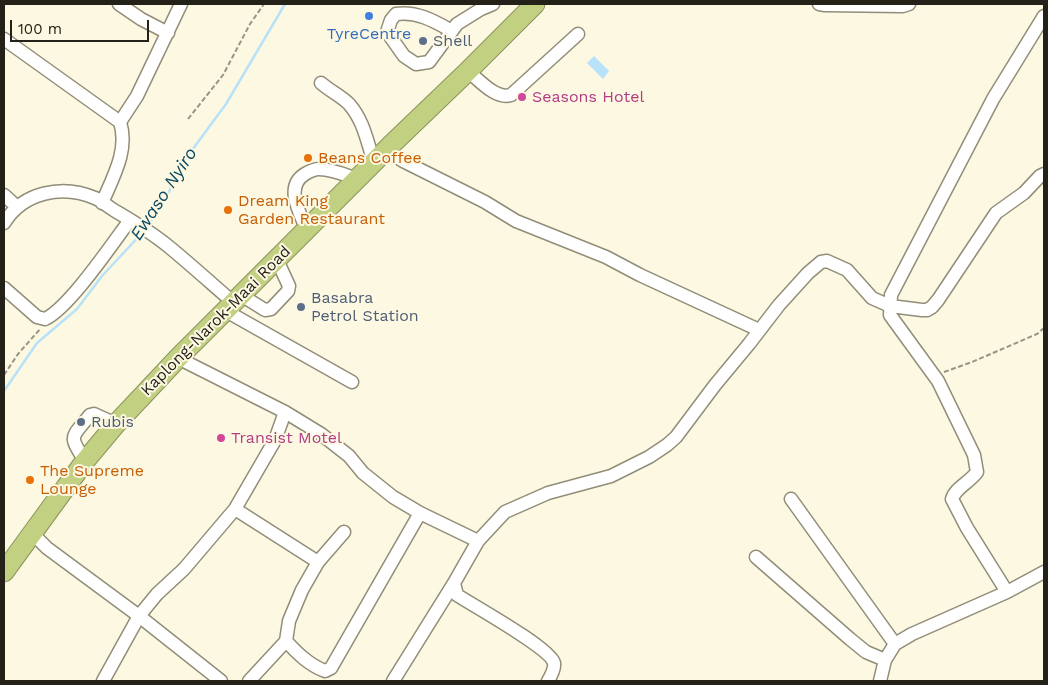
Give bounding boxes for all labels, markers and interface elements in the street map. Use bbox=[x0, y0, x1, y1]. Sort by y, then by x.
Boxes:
scale bar bbox=[12, 10, 151, 42]
marker: TyreCentre bbox=[363, 10, 375, 22]
text: 100 m bbox=[18, 20, 62, 38]
place label: TyreCentre bbox=[327, 24, 411, 44]
place label: Shell bbox=[433, 31, 472, 51]
marker: Shell bbox=[417, 35, 429, 47]
place label: Seasons Hotel bbox=[532, 87, 644, 107]
marker: Seasons Hotel bbox=[516, 91, 528, 103]
water label: Ewaso Nyiro bbox=[126, 144, 202, 244]
place label: Beans Coffee bbox=[318, 148, 422, 168]
marker: Beans Coffee bbox=[302, 152, 314, 164]
place label: Dream King Garden Restaurant bbox=[238, 191, 385, 229]
marker: Dream King Garden Restaurant bbox=[222, 204, 234, 216]
street label: Kaplong-Narok-Maai Road bbox=[137, 242, 295, 400]
place label: Basabra Petrol Station bbox=[311, 288, 419, 326]
marker: Basabra Petrol Station bbox=[295, 301, 307, 313]
place label: Rubis bbox=[91, 412, 134, 432]
marker: Rubis bbox=[75, 416, 87, 428]
place label: Transist Motel bbox=[231, 428, 342, 448]
marker: Transist Motel bbox=[215, 432, 227, 444]
place label: The Supreme Lounge bbox=[40, 461, 144, 499]
marker: The Supreme Lounge bbox=[24, 474, 36, 486]

